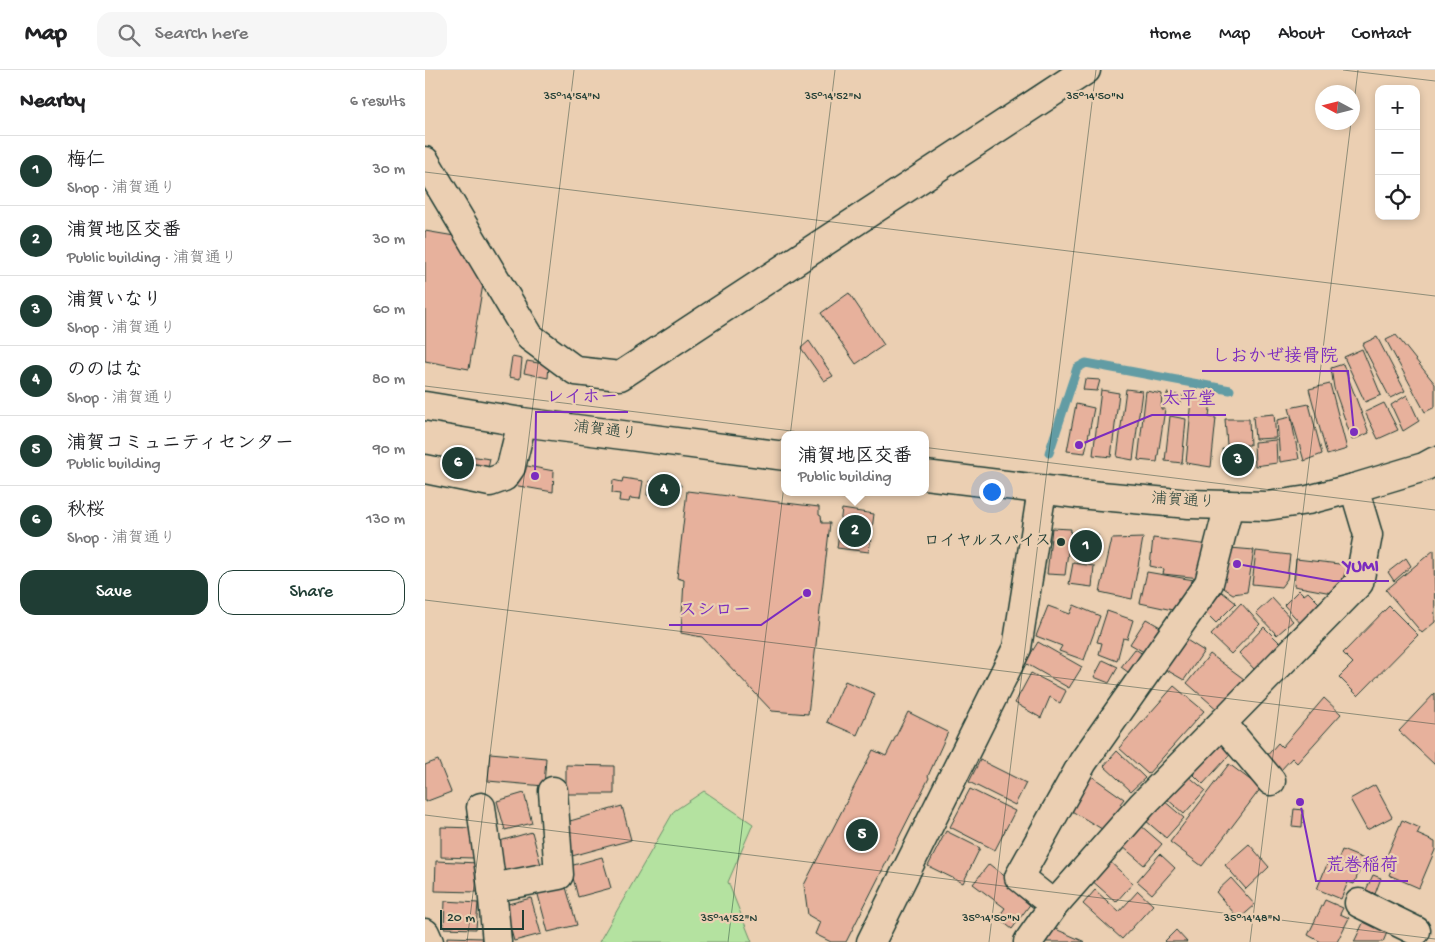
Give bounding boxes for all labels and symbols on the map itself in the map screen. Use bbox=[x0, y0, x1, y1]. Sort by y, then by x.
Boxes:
north arrow bbox=[1315, 85, 1360, 130]
text: 35°14'54"N bbox=[543, 90, 600, 104]
text: 35°14'52"N bbox=[804, 90, 861, 104]
text: 35°14'50"N bbox=[1065, 90, 1124, 104]
callout: しおかぜ接骨院 bbox=[1202, 338, 1348, 371]
text: しおかぜ接骨院 bbox=[1212, 346, 1338, 368]
callout: レイホー bbox=[536, 379, 628, 412]
callout: 太平堂 bbox=[1152, 382, 1226, 415]
text: レイホー bbox=[546, 388, 618, 409]
text: 太平堂 bbox=[1162, 389, 1216, 411]
street label: 浦賀通り bbox=[572, 418, 638, 445]
pin: 3 bbox=[1222, 441, 1254, 479]
pin: 6 bbox=[442, 444, 474, 482]
pin: 4 bbox=[648, 471, 680, 509]
your location bbox=[979, 479, 1005, 505]
street label: 浦賀通り bbox=[1150, 489, 1216, 514]
pin: 2 bbox=[839, 512, 871, 550]
pin: 1 bbox=[1070, 527, 1102, 565]
place label: ロイヤルスパイス bbox=[924, 533, 1051, 552]
marker: ロイヤルスパイス bbox=[1055, 536, 1067, 548]
callout: YUMI bbox=[1333, 548, 1389, 581]
text: YUMI bbox=[1341, 557, 1379, 578]
callout: スシロー bbox=[669, 592, 761, 625]
text: スシロー bbox=[679, 601, 751, 622]
pin: 5 bbox=[846, 816, 878, 854]
callout: 荒巻稲荷 bbox=[1316, 848, 1408, 881]
text: 荒巻稲荷 bbox=[1326, 855, 1398, 877]
scale bar bbox=[440, 907, 524, 930]
text: 35°14'52"N bbox=[700, 912, 757, 926]
text: 35°14'50"N bbox=[961, 912, 1020, 926]
text: 35°14'48"N bbox=[1223, 912, 1280, 926]

